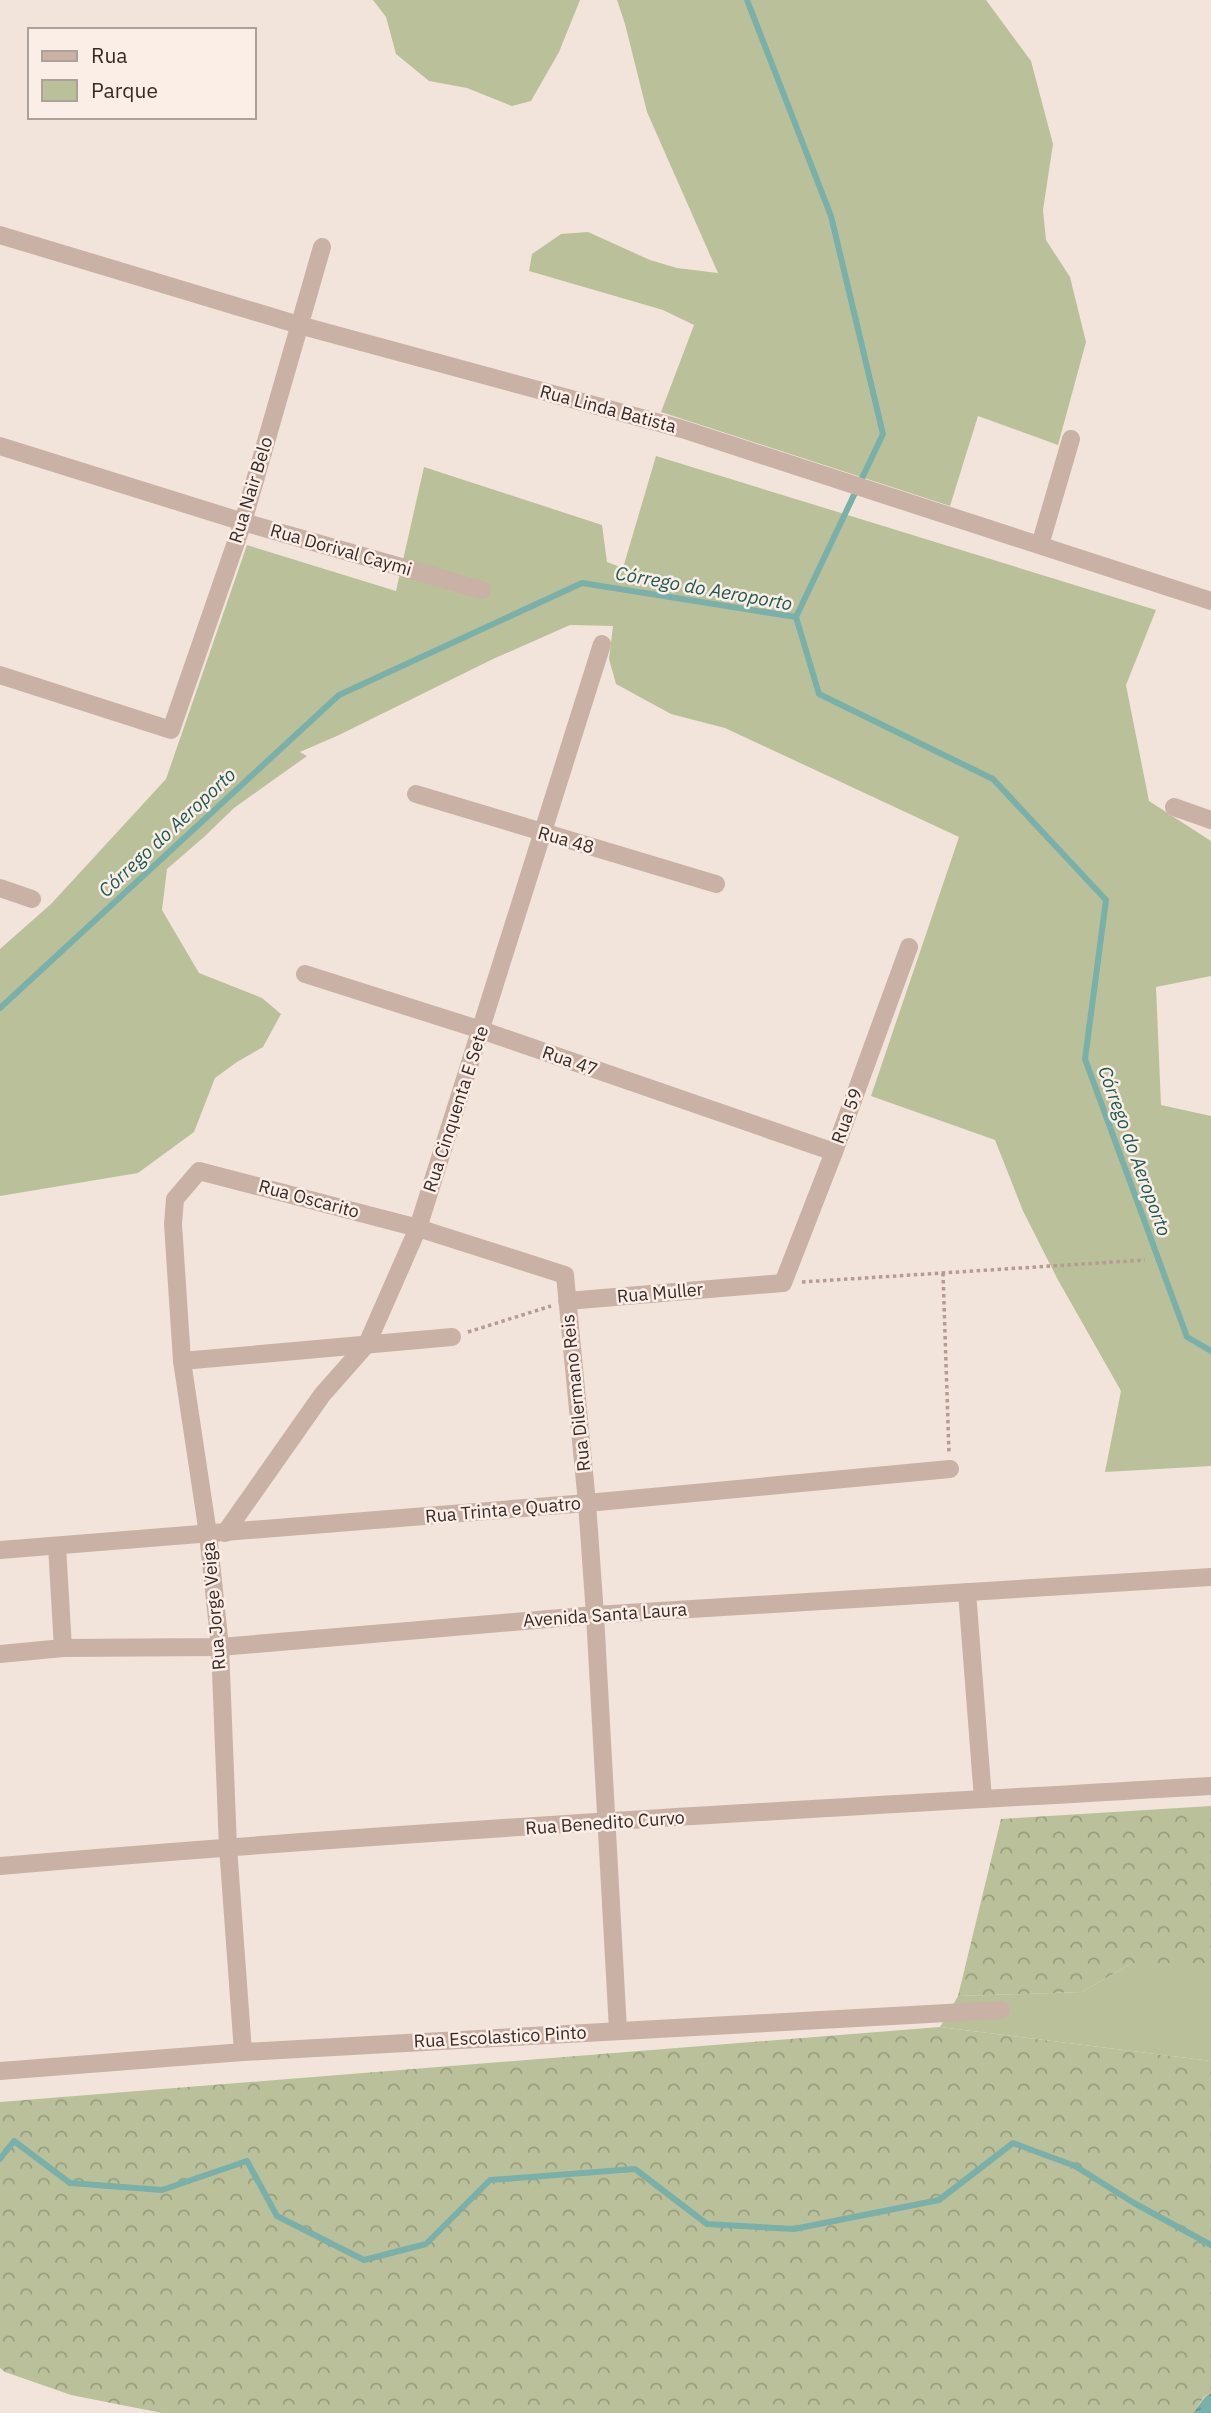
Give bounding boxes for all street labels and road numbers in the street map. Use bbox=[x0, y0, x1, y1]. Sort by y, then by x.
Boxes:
street label: Rua Linda Batista bbox=[537, 379, 679, 438]
street label: Rua Nair Belo bbox=[223, 434, 278, 546]
street label: Rua Dorival Caymi bbox=[268, 518, 415, 581]
street label: Rua 48 bbox=[535, 821, 597, 858]
street label: Rua Cinquenta E Sete bbox=[418, 1023, 493, 1195]
street label: Rua 47 bbox=[539, 1040, 601, 1081]
street label: Rua 59 bbox=[826, 1085, 867, 1147]
street label: Rua Oscarito bbox=[256, 1174, 362, 1223]
street label: Rua Muller bbox=[616, 1277, 704, 1308]
street label: Rua Dilermano Reis bbox=[556, 1313, 595, 1473]
street label: Rua Trinta e Quatro bbox=[424, 1491, 582, 1528]
street label: Rua Jorge Veiga bbox=[196, 1541, 231, 1671]
street label: Avenida Santa Laura bbox=[522, 1597, 688, 1632]
street label: Rua Benedito Curvo bbox=[524, 1805, 685, 1840]
street label: Rua Escolastico Pinto bbox=[413, 2020, 587, 2053]

